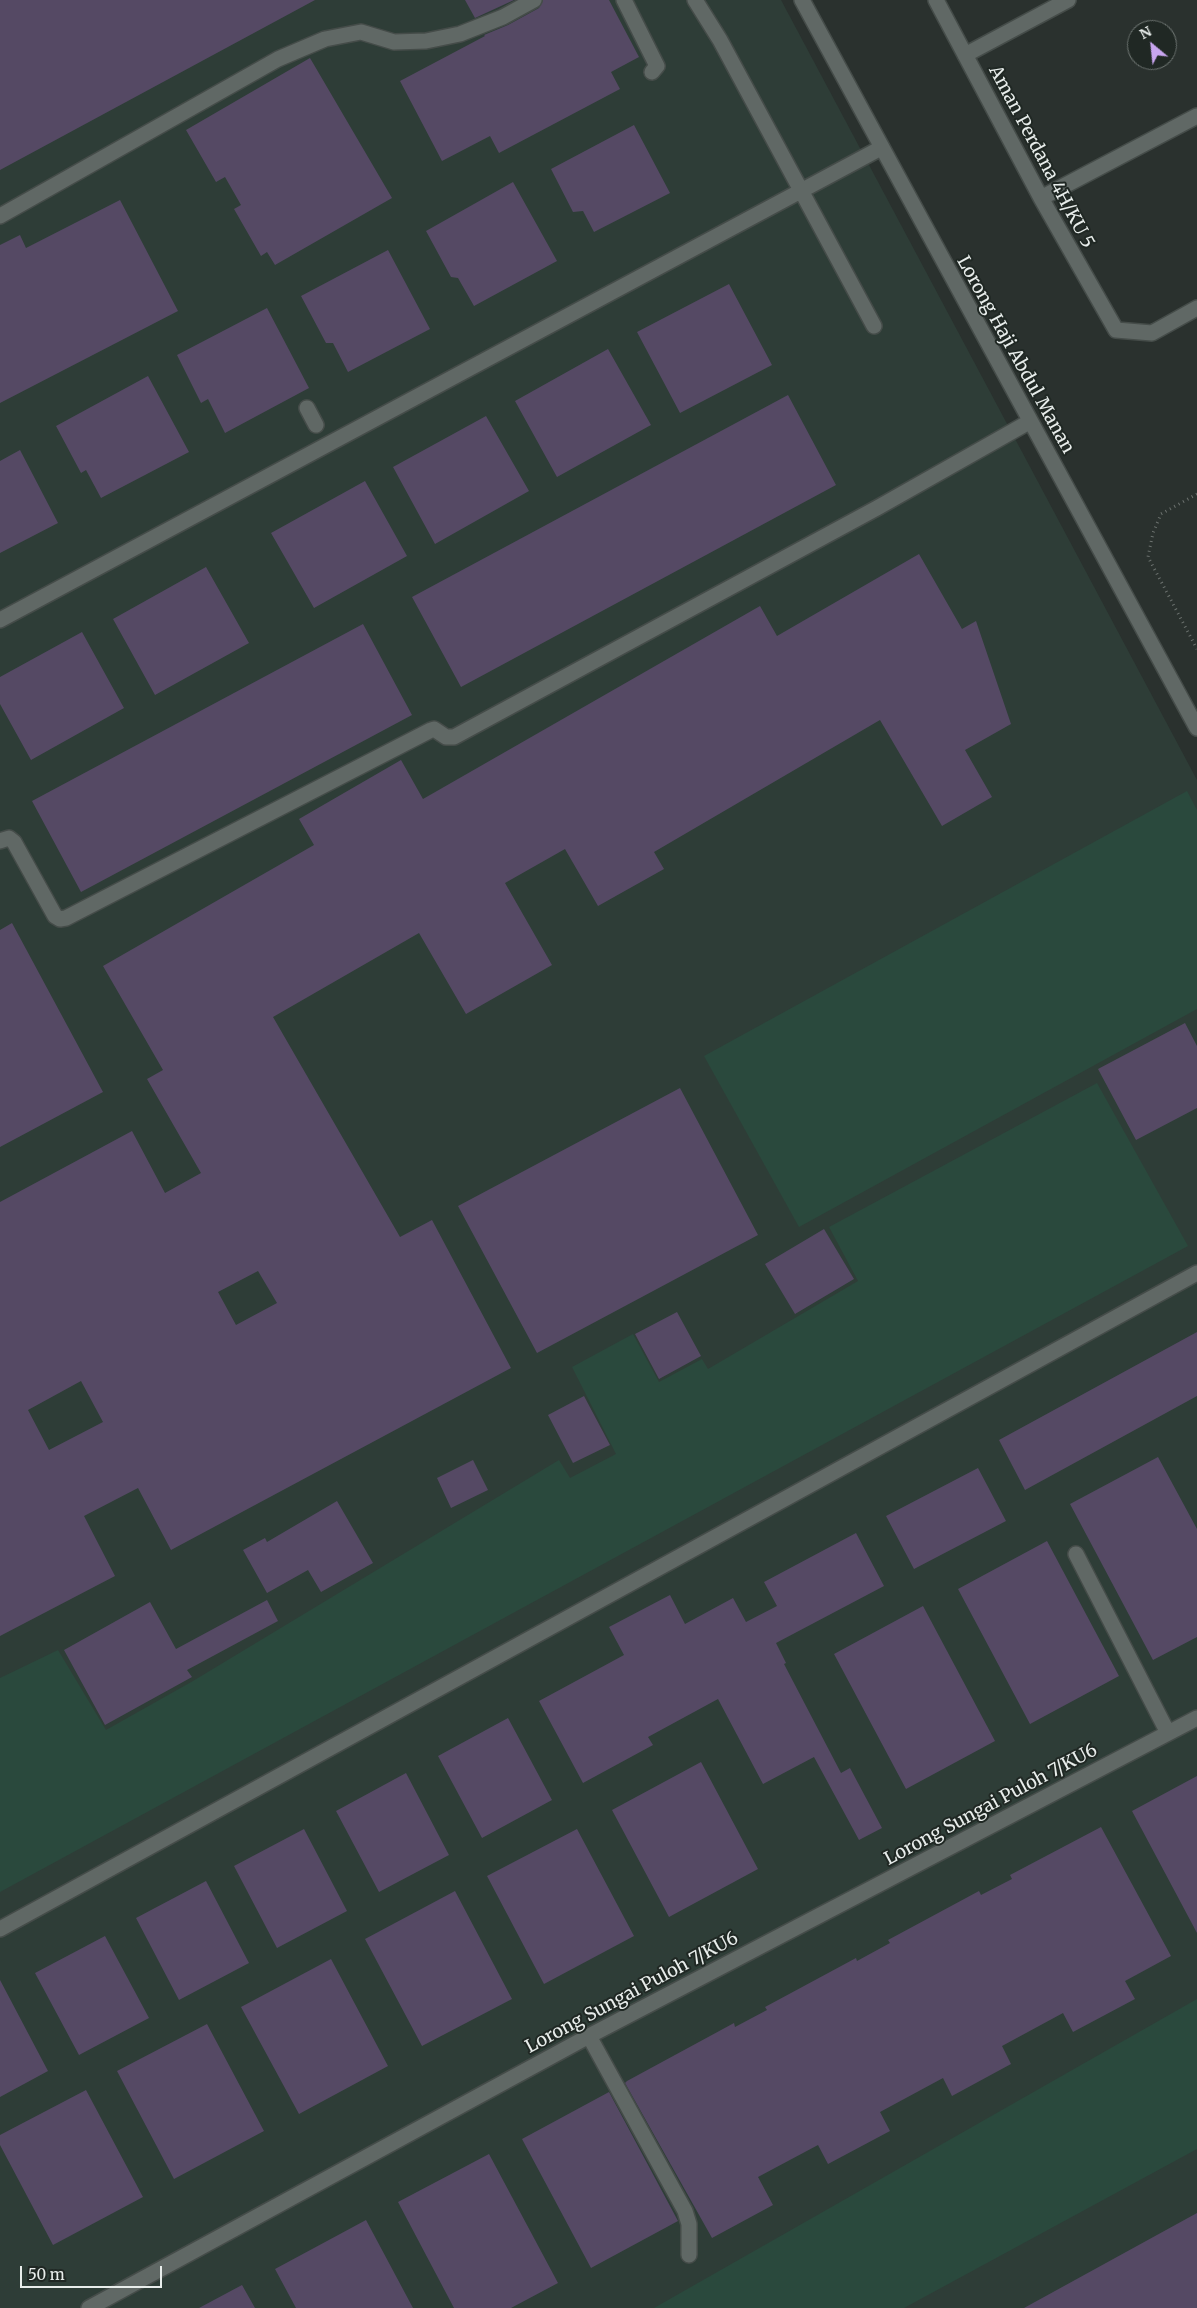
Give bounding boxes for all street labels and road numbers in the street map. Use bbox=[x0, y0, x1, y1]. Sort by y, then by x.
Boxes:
street label: Aman Perdana 4H/KU 5 bbox=[984, 62, 1098, 252]
street label: Lorong Haji Abdul Manan bbox=[952, 252, 1078, 458]
street label: Lorong Sungai Puloh 7/KU6 bbox=[881, 1740, 1101, 1870]
street label: Lorong Sungai Puloh 7/KU6 bbox=[522, 1928, 742, 2058]

